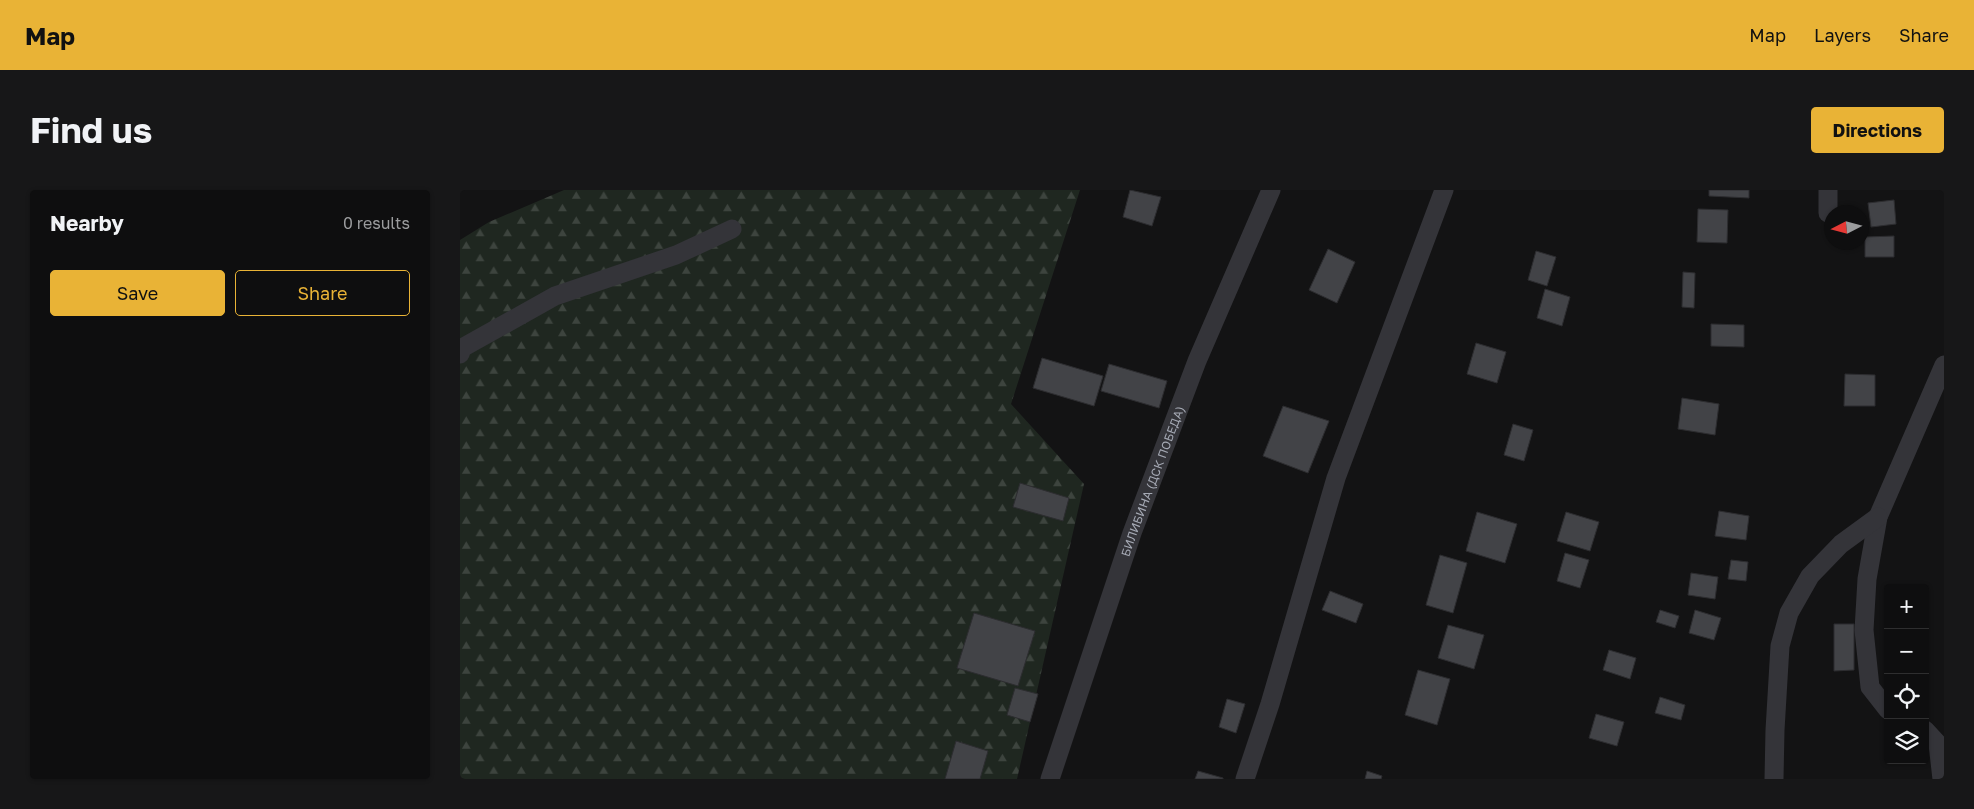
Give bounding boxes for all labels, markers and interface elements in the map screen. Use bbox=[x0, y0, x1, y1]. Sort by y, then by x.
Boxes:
text: Map bbox=[25, 21, 75, 50]
text: Map bbox=[1749, 24, 1786, 46]
text: Layers bbox=[1814, 24, 1871, 46]
text: Share bbox=[1899, 24, 1949, 46]
button: Directions bbox=[1811, 107, 1944, 153]
text: Find us bbox=[30, 109, 152, 151]
north arrow bbox=[1824, 205, 1869, 250]
text: Nearby bbox=[50, 210, 124, 236]
text: 0 results bbox=[343, 213, 410, 233]
button: Save bbox=[50, 270, 225, 316]
button: Share bbox=[235, 270, 410, 316]
street label: БИЛИБИНА (ДСК ПОБЕДА) bbox=[1117, 403, 1187, 558]
map controls bbox=[1884, 584, 1929, 764]
button: + bbox=[1884, 584, 1929, 629]
button: − bbox=[1884, 629, 1929, 674]
button: locate bbox=[1884, 674, 1929, 719]
button: layers bbox=[1884, 719, 1929, 764]

